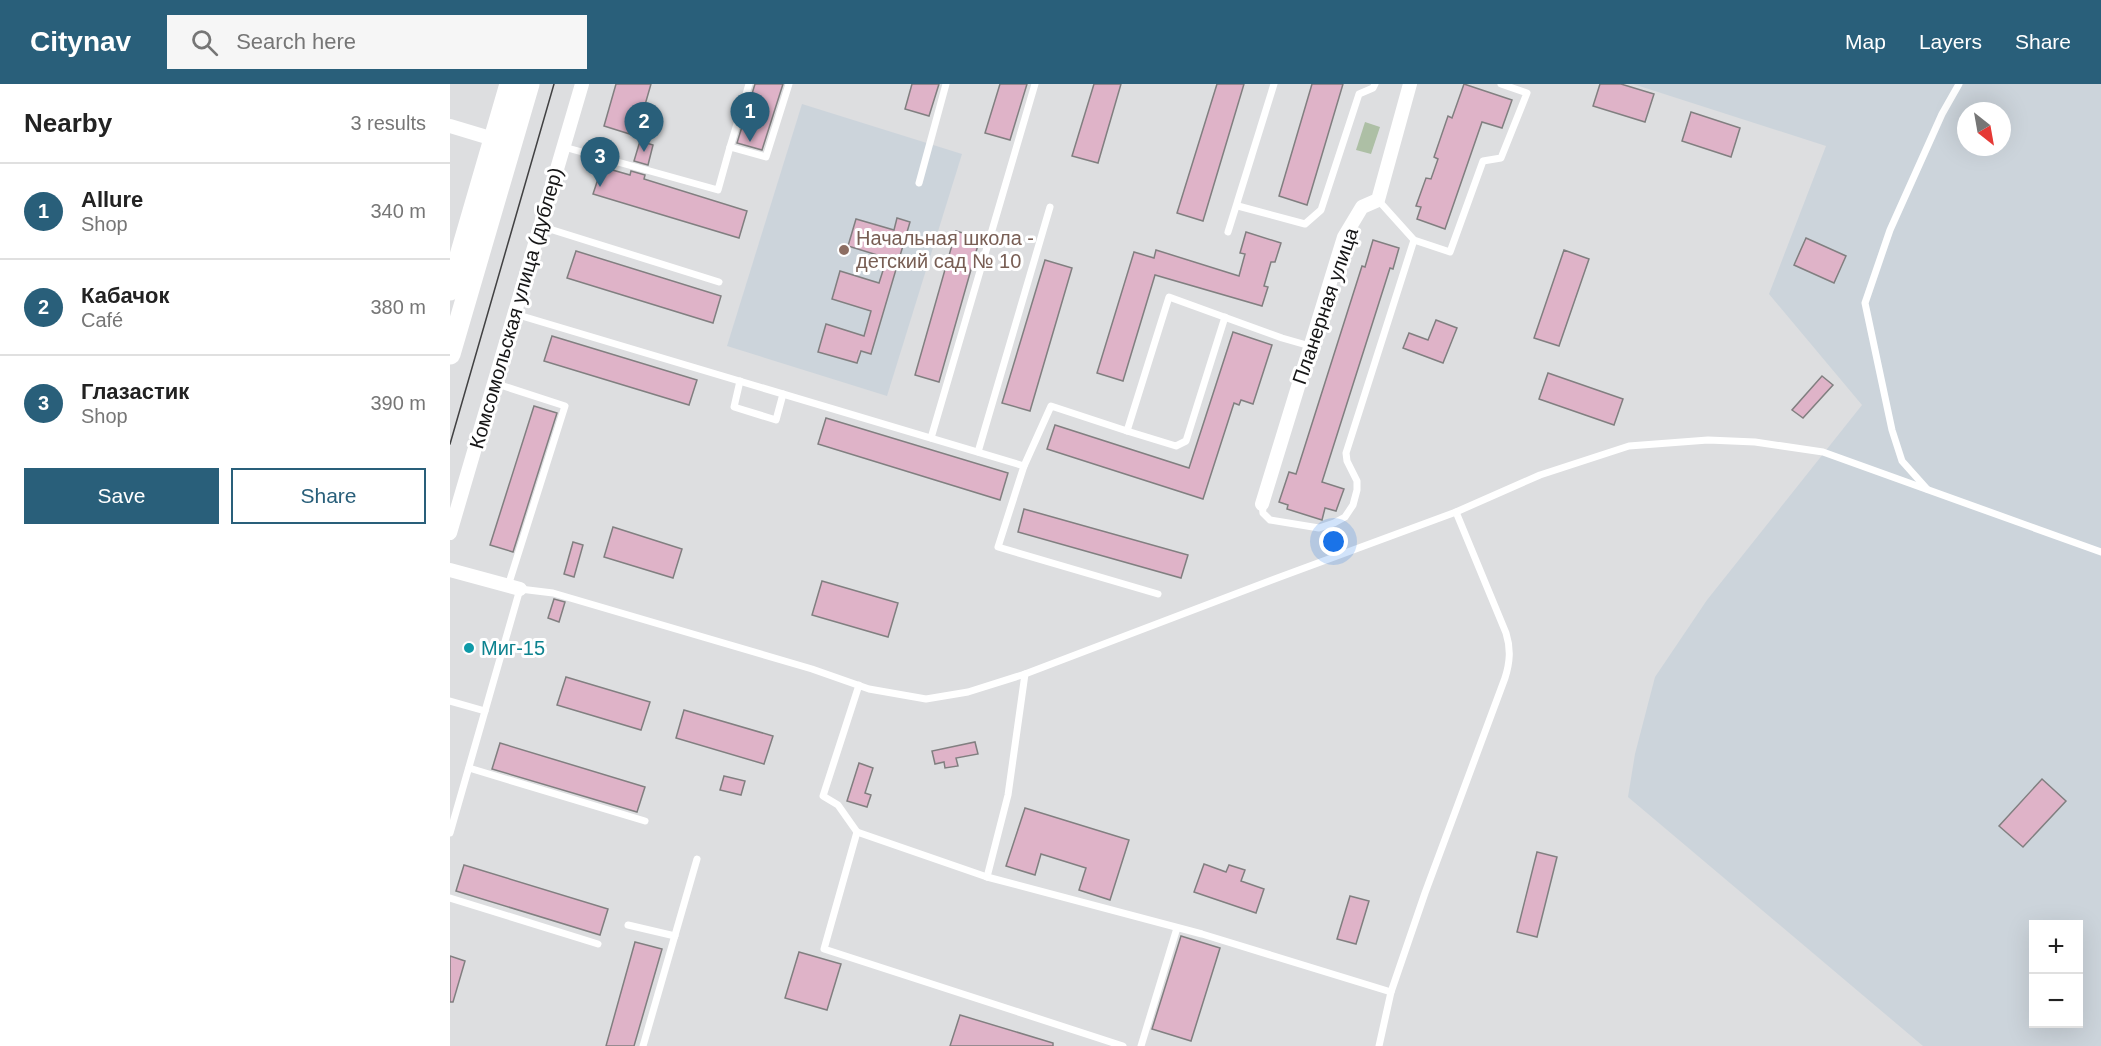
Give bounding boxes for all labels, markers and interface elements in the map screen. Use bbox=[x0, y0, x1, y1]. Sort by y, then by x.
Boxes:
search box bbox=[167, 15, 587, 69]
text: Citynav bbox=[30, 26, 131, 57]
icon: search bbox=[188, 26, 221, 59]
text: Search here bbox=[236, 29, 356, 54]
text: Map bbox=[1845, 30, 1886, 53]
text: Layers bbox=[1919, 30, 1982, 53]
text: Share bbox=[2015, 30, 2071, 53]
pin: 1 bbox=[730, 92, 770, 142]
north arrow bbox=[1957, 102, 2011, 156]
pin: 2 bbox=[624, 103, 664, 152]
text: Nearby bbox=[24, 108, 112, 138]
text: 3 results bbox=[350, 112, 426, 134]
pin: 3 bbox=[580, 138, 620, 187]
street label: Комсомольская улица (дублер) bbox=[465, 165, 567, 451]
text: Allure bbox=[81, 187, 143, 212]
text: 1 bbox=[38, 200, 49, 222]
text: 340 m bbox=[370, 200, 426, 222]
text: Shop bbox=[81, 213, 128, 235]
street label: Планерная улица bbox=[1288, 224, 1362, 387]
place label: Начальная школа - детский сад № 10 bbox=[856, 227, 1034, 272]
marker: Начальная школа - детский сад № 10 bbox=[837, 243, 851, 257]
text: Кабачок bbox=[81, 283, 169, 308]
text: 2 bbox=[38, 296, 49, 318]
text: 380 m bbox=[370, 296, 426, 318]
text: Café bbox=[81, 309, 123, 331]
text: Глазастик bbox=[81, 379, 189, 404]
text: 3 bbox=[38, 392, 49, 414]
text: 390 m bbox=[370, 392, 426, 414]
text: Shop bbox=[81, 405, 128, 427]
button: Save bbox=[24, 468, 219, 524]
button: Share bbox=[231, 468, 426, 524]
your location bbox=[1319, 527, 1348, 556]
place label: Миг-15 bbox=[481, 637, 545, 659]
marker: Миг-15 bbox=[462, 641, 476, 655]
map controls bbox=[2029, 920, 2083, 1028]
button: + bbox=[2029, 920, 2083, 974]
button: − bbox=[2029, 974, 2083, 1028]

